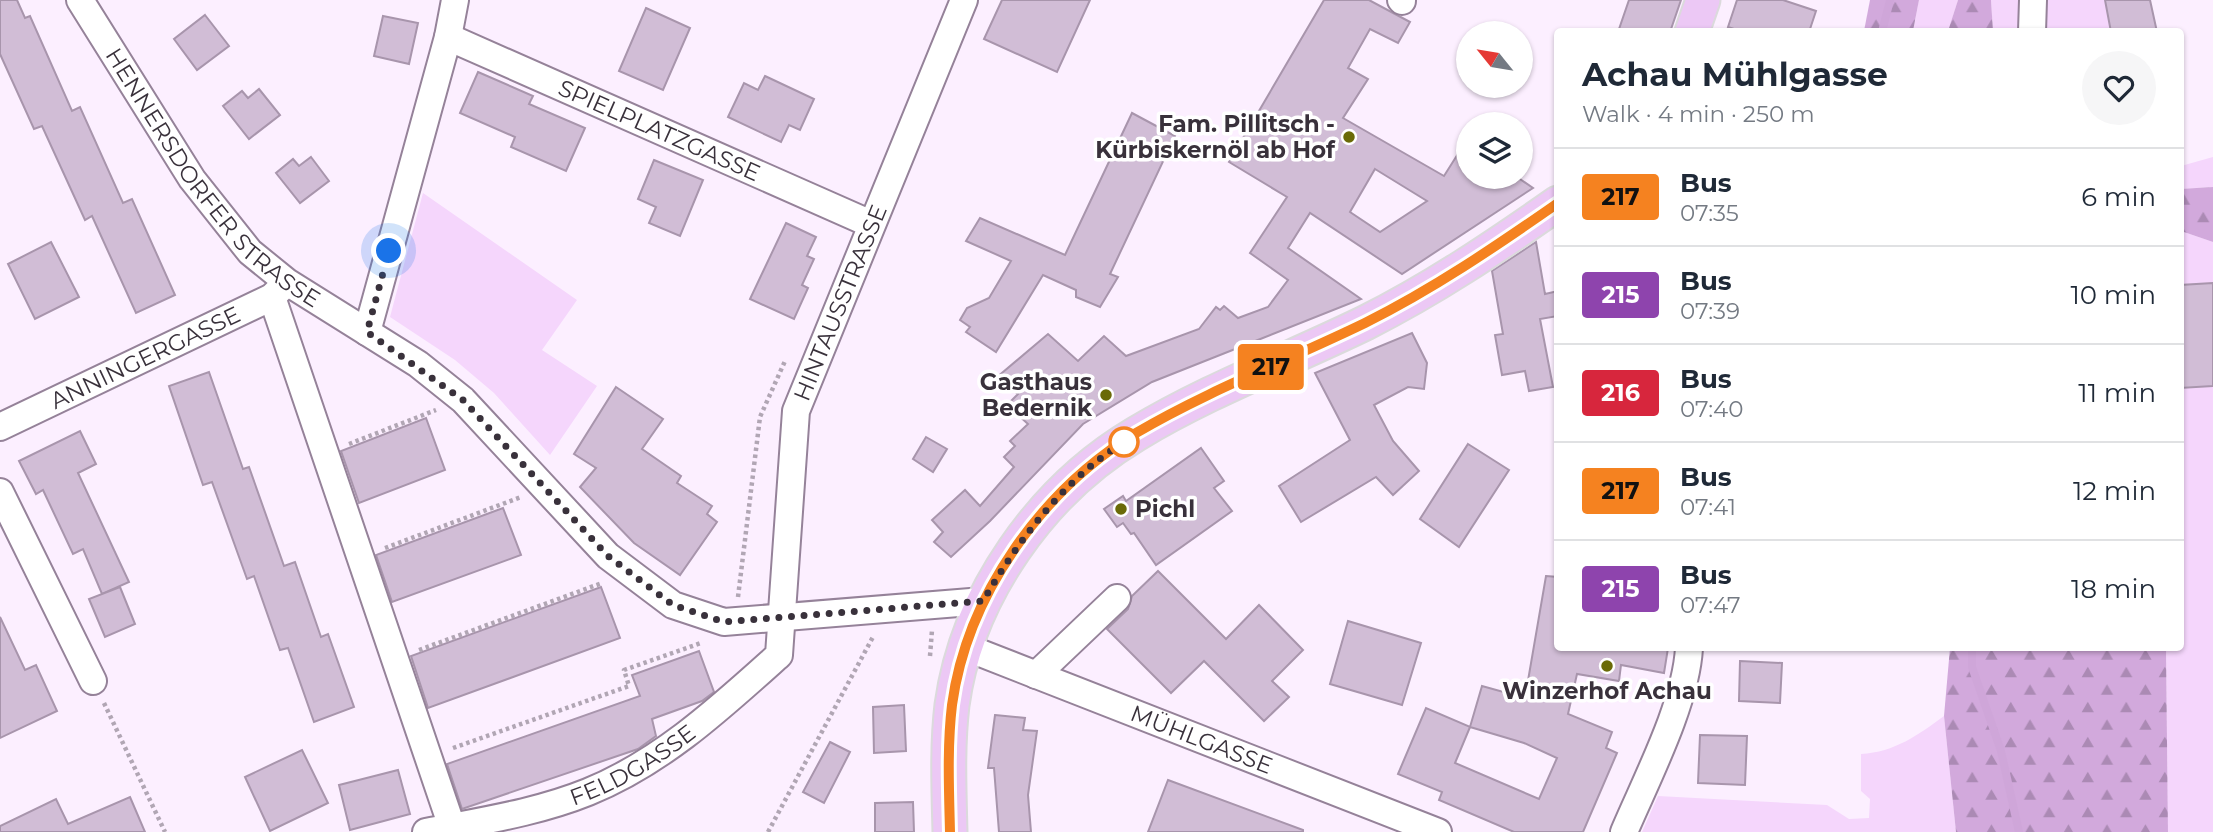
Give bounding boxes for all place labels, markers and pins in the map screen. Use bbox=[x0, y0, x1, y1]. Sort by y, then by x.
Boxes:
place label: Fam. Pillitsch - Kürbiskernöl ab Hof bbox=[1095, 110, 1336, 164]
marker: Fam. Pillitsch - Kürbiskernöl ab Hof bbox=[1341, 129, 1357, 145]
place label: Gasthaus Bedernik bbox=[980, 368, 1093, 422]
marker: Gasthaus Bedernik bbox=[1098, 387, 1114, 403]
unlabelled marker bbox=[1109, 427, 1139, 457]
place label: Pichl bbox=[1135, 495, 1195, 523]
marker: Pichl bbox=[1113, 501, 1129, 517]
marker: Winzerhof Achau bbox=[1599, 658, 1615, 674]
place label: Winzerhof Achau bbox=[1502, 677, 1712, 705]

